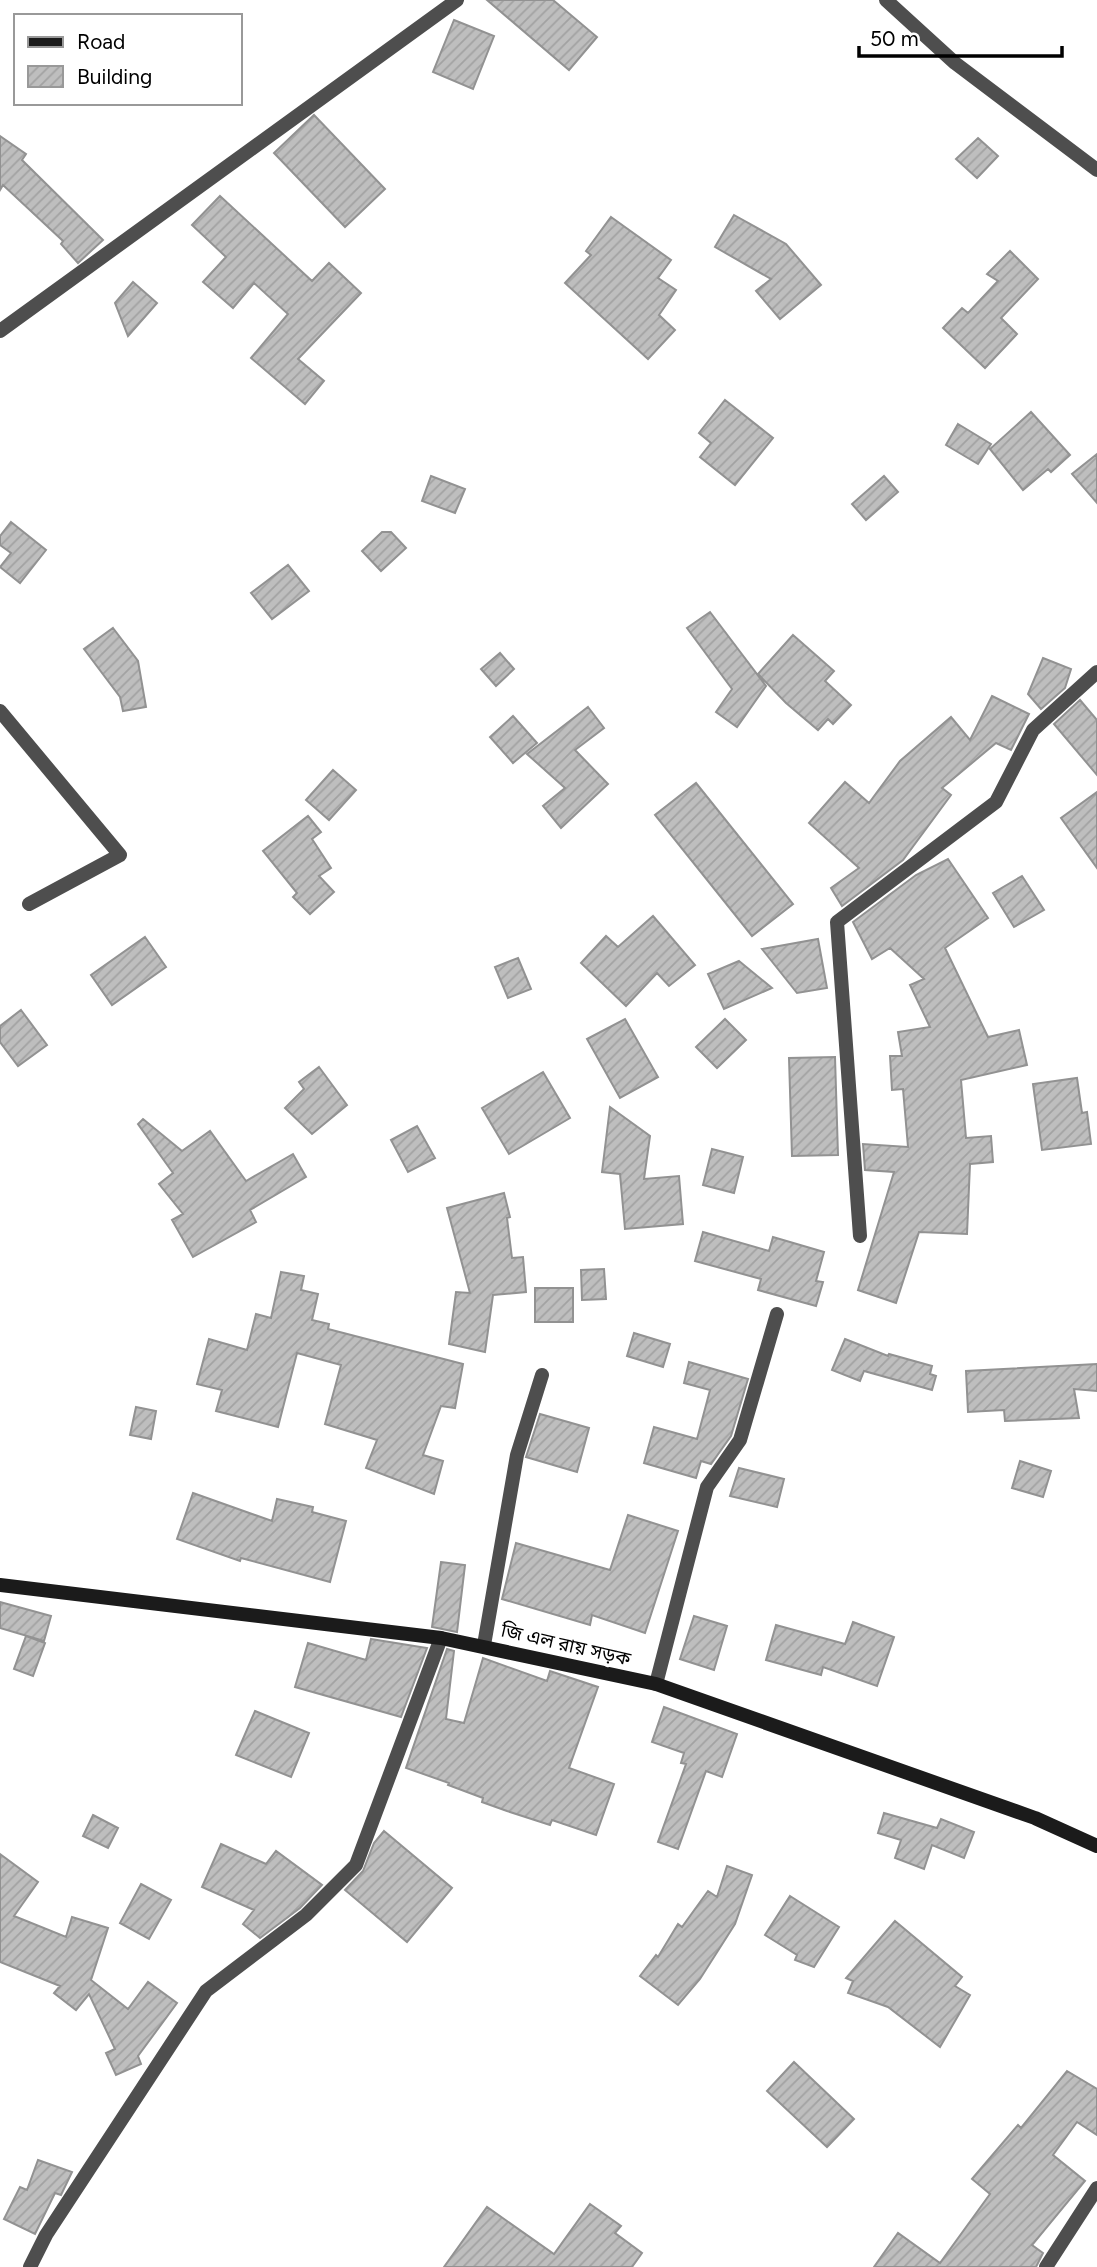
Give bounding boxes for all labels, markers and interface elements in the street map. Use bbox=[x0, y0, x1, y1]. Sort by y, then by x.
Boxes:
legend bbox=[14, 14, 242, 105]
scale bar bbox=[859, 14, 1062, 58]
text: 50 m bbox=[870, 26, 919, 51]
text: Road bbox=[77, 29, 125, 54]
text: Building bbox=[77, 64, 152, 89]
street label: জি এল রায় সড়ক bbox=[498, 1618, 634, 1671]

